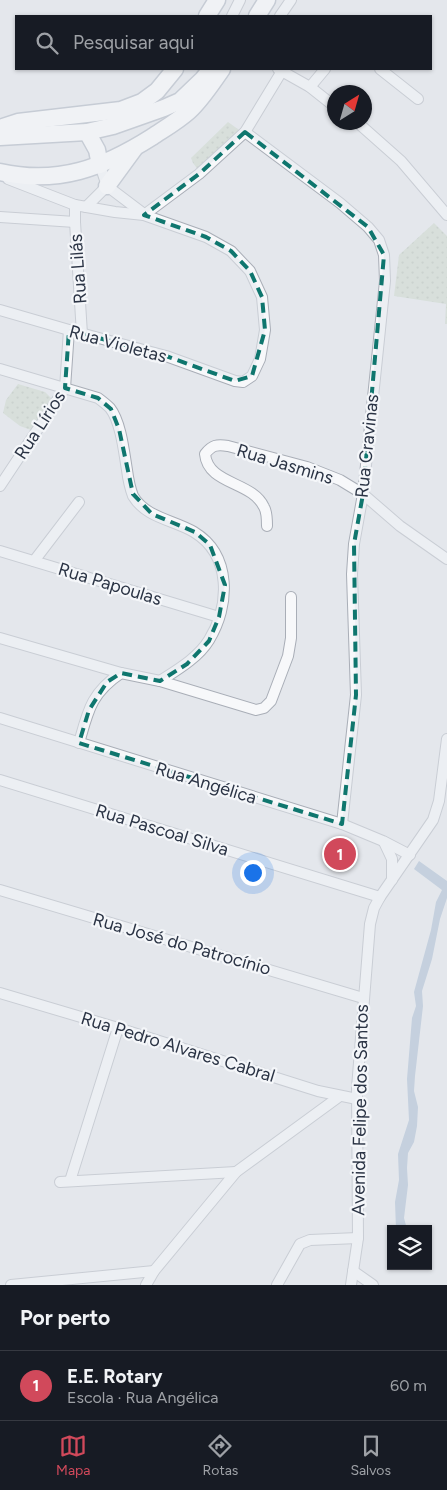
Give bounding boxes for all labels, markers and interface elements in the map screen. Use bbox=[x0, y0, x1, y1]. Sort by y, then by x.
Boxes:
search box bbox=[15, 15, 432, 70]
icon: search bbox=[33, 29, 61, 57]
text: Pesquisar aqui bbox=[73, 31, 194, 54]
north arrow bbox=[327, 85, 372, 130]
street label: Rua Lilás bbox=[65, 233, 91, 305]
street label: Rua Violetas bbox=[67, 320, 169, 368]
street label: Rua Lírios bbox=[10, 386, 70, 464]
street label: Rua Cravinas bbox=[351, 393, 383, 499]
street label: Rua Jasmins bbox=[234, 439, 336, 489]
street label: Rua Papoulas bbox=[56, 558, 164, 610]
street label: Rua Angélica bbox=[153, 757, 259, 809]
street label: Rua Pascoal Silva bbox=[93, 799, 231, 861]
pin: 1 bbox=[324, 835, 356, 873]
your location bbox=[240, 860, 266, 886]
street label: Rua José do Patrocínio bbox=[90, 908, 274, 980]
street label: Avenida Felipe dos Santos bbox=[347, 1004, 373, 1216]
street label: Rua Pedro Alvares Cabral bbox=[78, 1007, 278, 1087]
map controls bbox=[387, 1225, 432, 1270]
button: layers bbox=[387, 1225, 432, 1270]
text: Por perto bbox=[20, 1305, 110, 1330]
text: E.E. Rotary bbox=[67, 1365, 162, 1388]
text: 1 bbox=[33, 1376, 39, 1395]
text: 60 m bbox=[390, 1376, 427, 1395]
text: Escola · Rua Angélica bbox=[67, 1388, 219, 1407]
tab: Mapa bbox=[56, 1432, 90, 1479]
tab: Rotas bbox=[203, 1432, 238, 1479]
tab: Salvos bbox=[350, 1432, 391, 1479]

